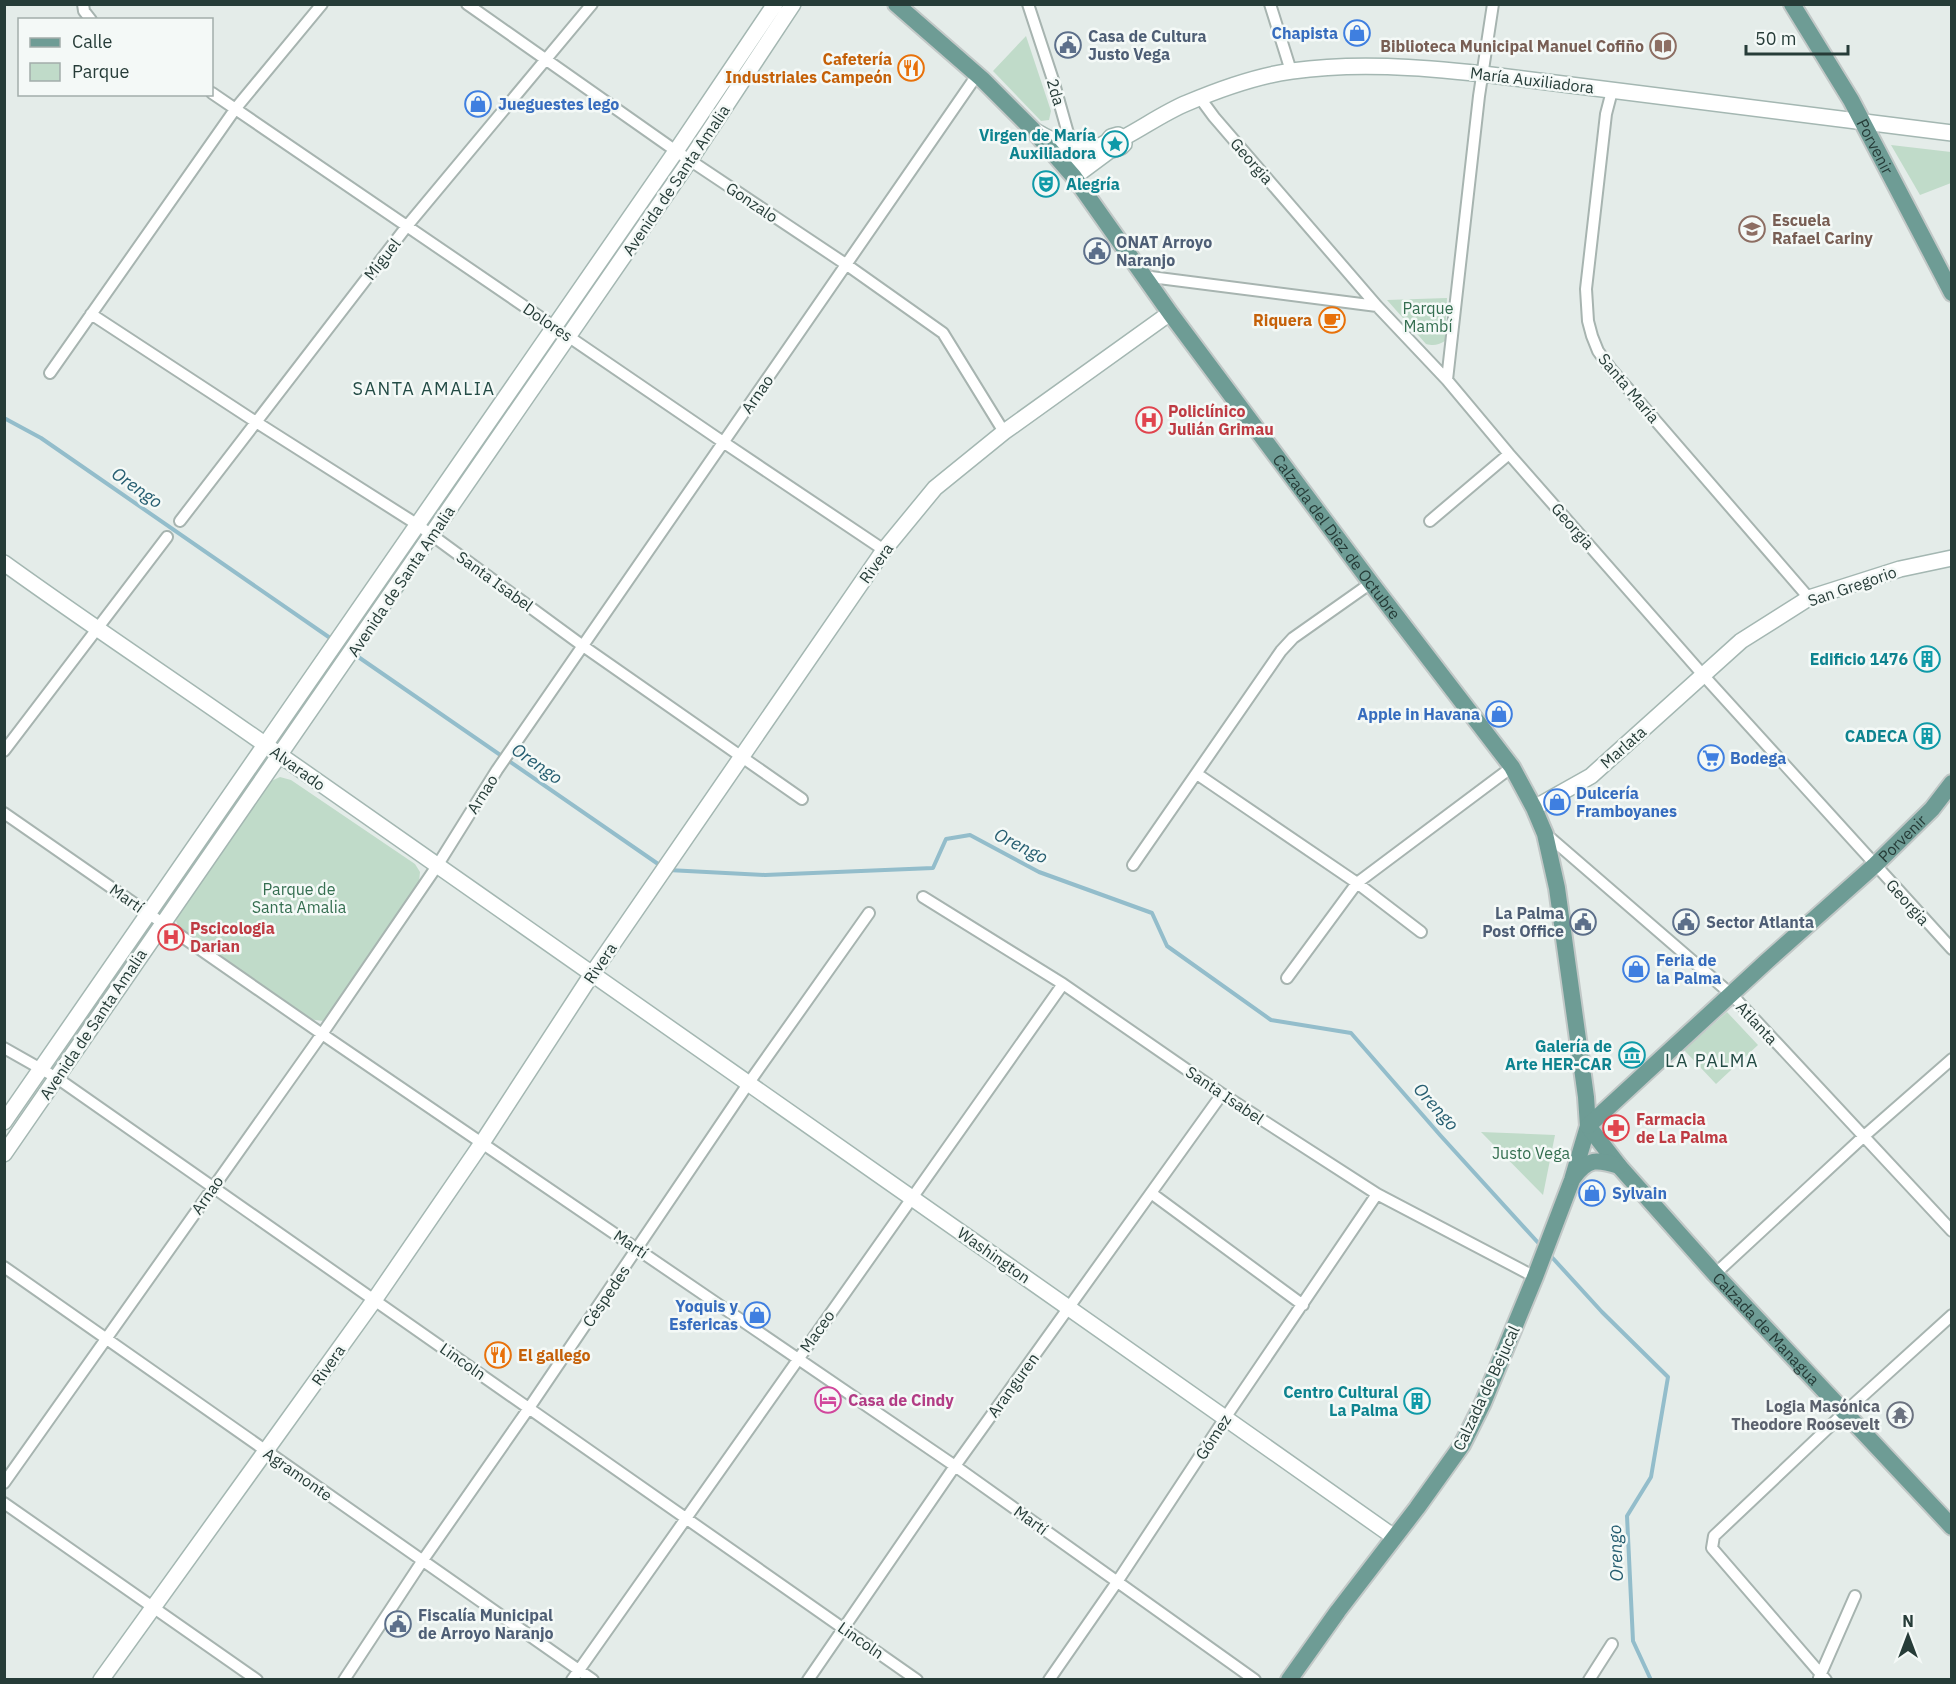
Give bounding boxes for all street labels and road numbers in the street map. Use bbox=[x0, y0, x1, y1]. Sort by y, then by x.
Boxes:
street label: María Auxiliadora bbox=[1469, 62, 1596, 98]
street label: 2da bbox=[1043, 76, 1070, 108]
street label: Avenida de Santa Amalia bbox=[618, 100, 734, 259]
street label: Porvenir bbox=[1853, 115, 1898, 178]
street label: Georgia bbox=[1226, 134, 1278, 189]
street label: Gonzalo bbox=[722, 177, 782, 227]
street label: Miguel bbox=[359, 234, 405, 284]
street label: Dolores bbox=[519, 298, 577, 346]
street label: Santa María bbox=[1594, 349, 1664, 427]
street label: Arnao bbox=[737, 371, 777, 417]
street label: Calzada del Diez de Octubre bbox=[1268, 450, 1405, 623]
street label: Georgia bbox=[1547, 499, 1599, 554]
street label: Avenida de Santa Amalia bbox=[343, 501, 459, 660]
street label: Rivera bbox=[855, 539, 898, 587]
street label: Santa Isabel bbox=[453, 546, 537, 616]
street label: San Gregorio bbox=[1805, 561, 1899, 611]
street label: Marlata bbox=[1596, 721, 1650, 772]
street label: Alvarado bbox=[267, 741, 330, 795]
street label: Arnao bbox=[462, 771, 502, 817]
street label: Porvenir bbox=[1874, 810, 1931, 866]
street label: Georgia bbox=[1882, 875, 1934, 930]
street label: Martí bbox=[106, 879, 148, 917]
street label: Rivera bbox=[579, 938, 621, 987]
street label: Avenida de Santa Amalia bbox=[35, 944, 151, 1103]
street label: Atlanta bbox=[1732, 997, 1782, 1049]
street label: Santa Isabel bbox=[1182, 1062, 1268, 1128]
street label: Arnao bbox=[187, 1172, 227, 1218]
street label: Washington bbox=[954, 1223, 1034, 1287]
street label: Martí bbox=[610, 1225, 652, 1263]
street label: Céspedes bbox=[578, 1261, 634, 1331]
street label: Calzada de Managua bbox=[1708, 1268, 1824, 1390]
street label: Maceo bbox=[795, 1306, 839, 1356]
street label: Calzada de Bejucal bbox=[1448, 1322, 1524, 1454]
street label: Lincoln bbox=[436, 1338, 490, 1384]
street label: Rivera bbox=[307, 1340, 349, 1389]
street label: Aranguren bbox=[983, 1349, 1043, 1421]
street label: Gómez bbox=[1191, 1411, 1235, 1463]
street label: Agramonte bbox=[260, 1443, 336, 1505]
street label: Martí bbox=[1010, 1501, 1052, 1539]
street label: Lincoln bbox=[834, 1617, 888, 1663]

